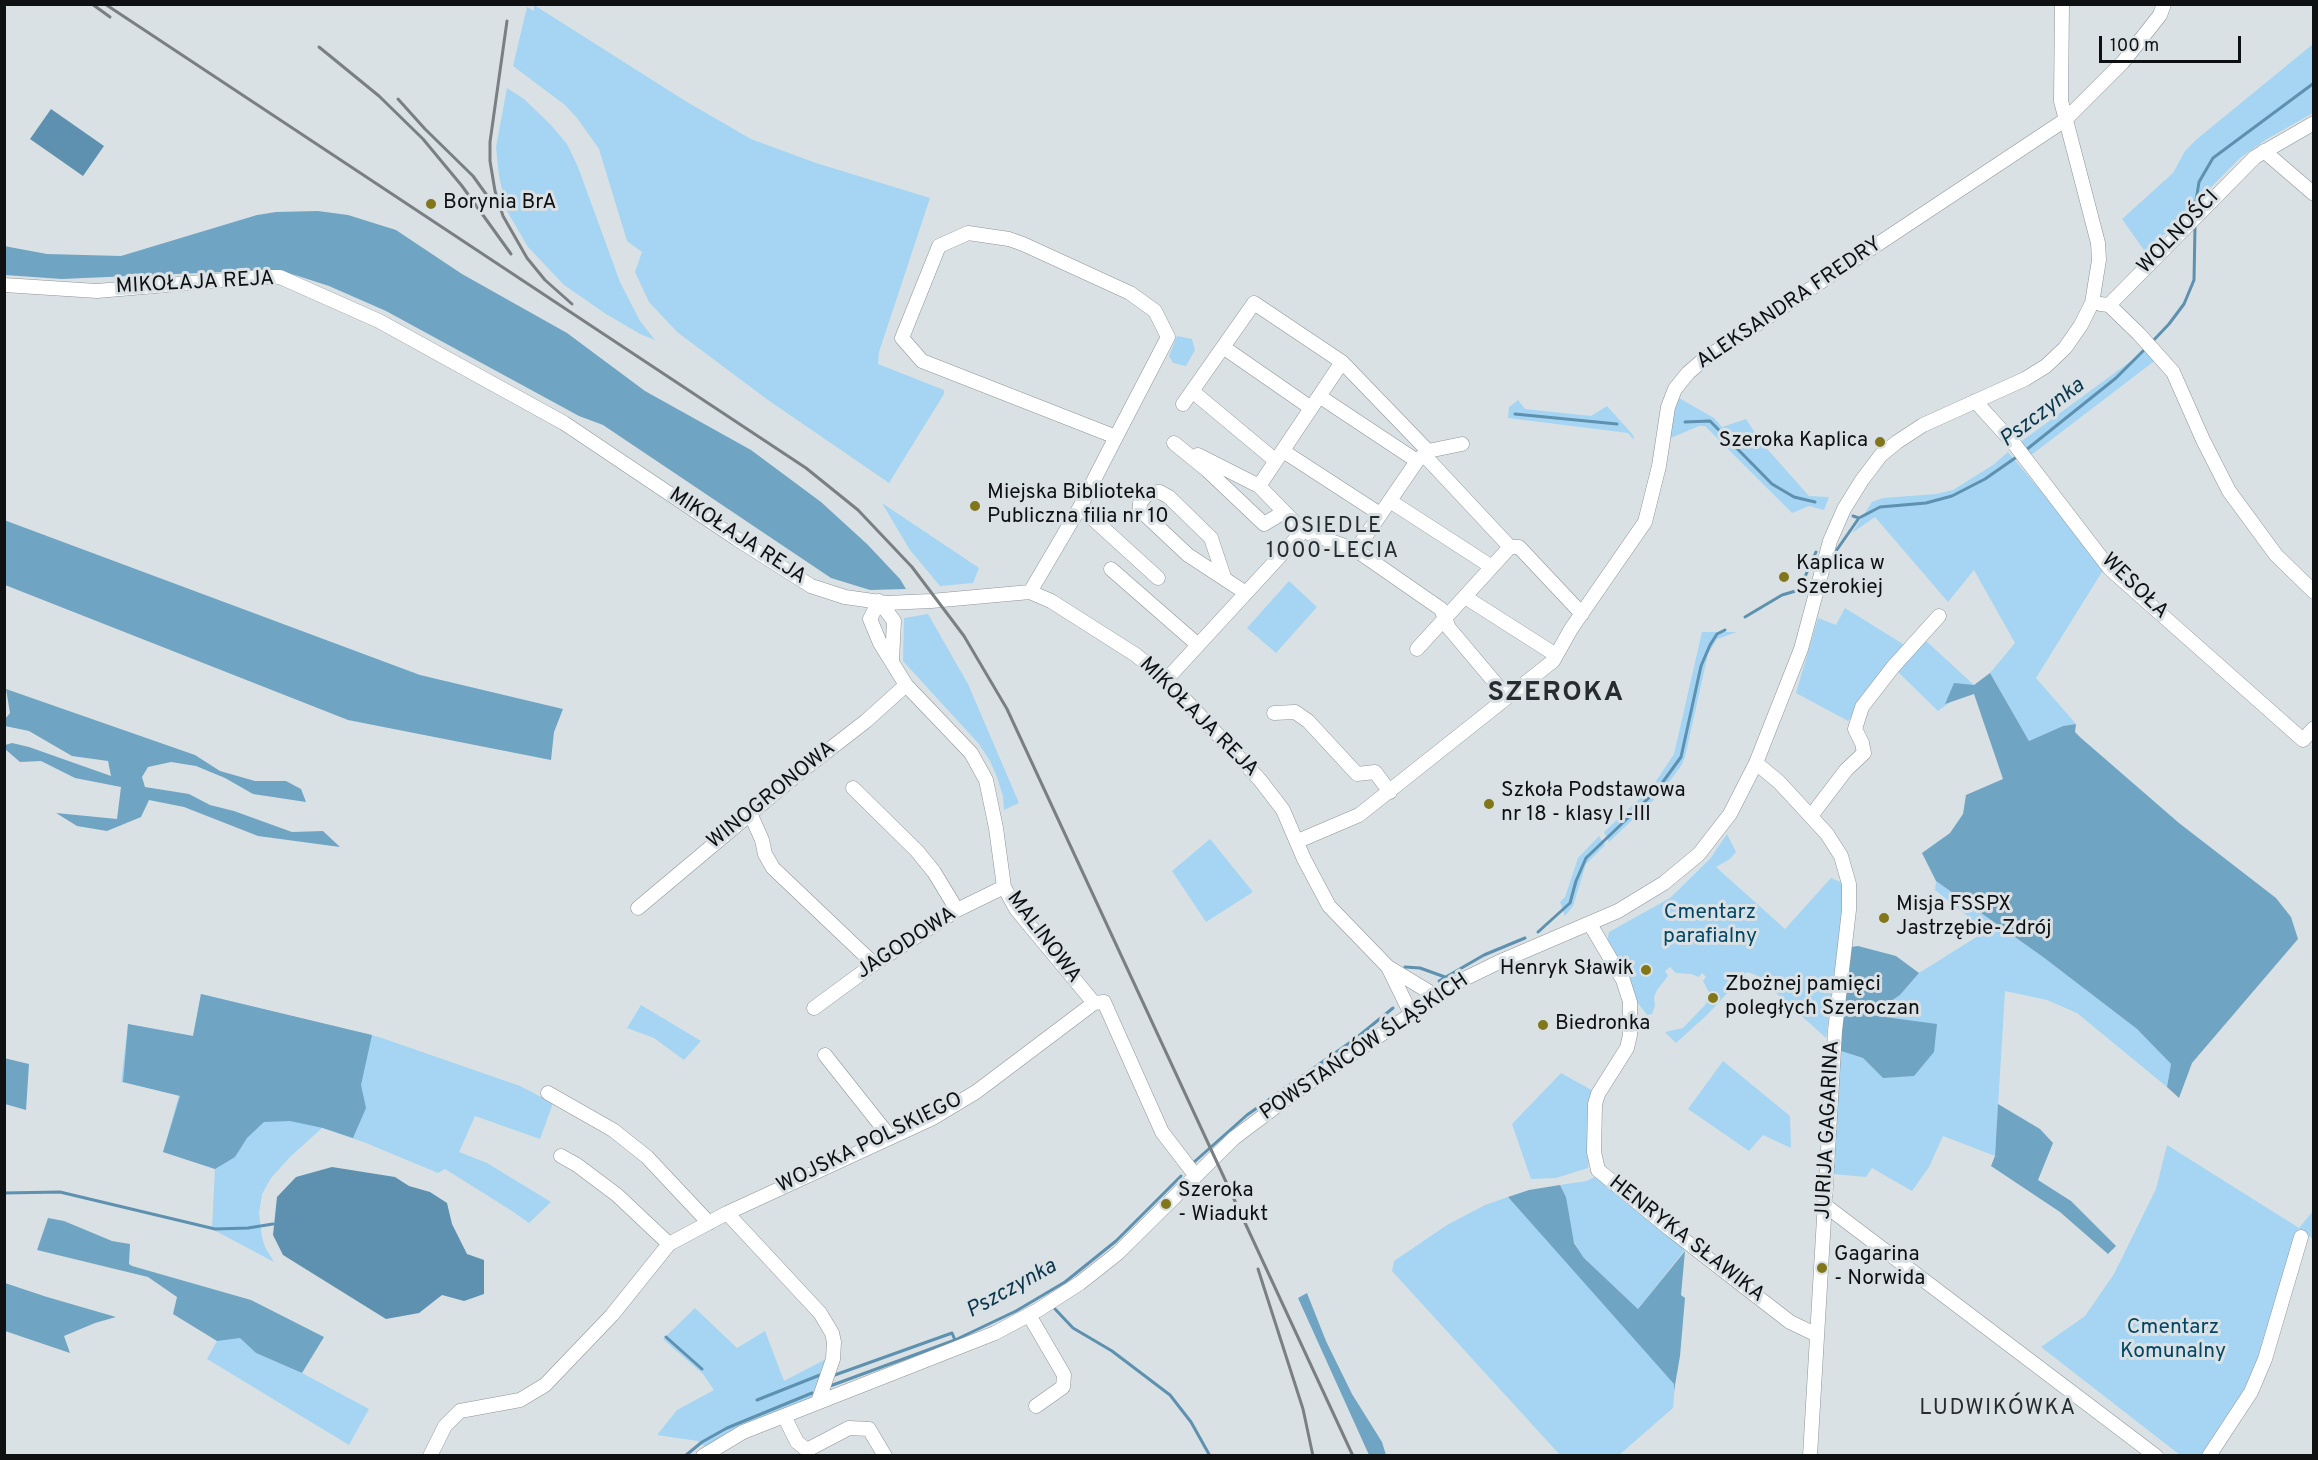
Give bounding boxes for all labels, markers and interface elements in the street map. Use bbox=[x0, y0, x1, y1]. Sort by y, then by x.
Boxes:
scale bar bbox=[2102, 24, 2244, 62]
text: 100 m bbox=[2110, 35, 2159, 58]
street label: WOLNOŚCI bbox=[2133, 186, 2225, 280]
place label: Borynia BrA bbox=[443, 191, 557, 217]
marker: Borynia BrA bbox=[424, 197, 438, 211]
street label: ALEKSANDRA FREDRY bbox=[1692, 233, 1888, 375]
street label: MIKOŁAJA REJA bbox=[115, 267, 275, 301]
water label: Pszczynka bbox=[1996, 374, 2090, 454]
place label: Szeroka Kaplica bbox=[1719, 429, 1868, 455]
marker: Szeroka Kaplica bbox=[1873, 435, 1887, 449]
place label: Miejska Biblioteka Publiczna filia nr 10 bbox=[987, 481, 1169, 531]
street label: MIKOŁAJA REJA bbox=[664, 483, 810, 591]
marker: Miejska Biblioteka Publiczna filia nr 10 bbox=[968, 499, 982, 513]
district label: OSIEDLE 1000-LECIA bbox=[1266, 515, 1400, 566]
street label: WESOŁA bbox=[2095, 549, 2173, 625]
place label: Kaplica w Szerokiej bbox=[1796, 552, 1885, 602]
marker: Kaplica w Szerokiej bbox=[1777, 570, 1791, 584]
street label: MIKOŁAJA REJA bbox=[1133, 653, 1263, 783]
district label: SZEROKA bbox=[1487, 679, 1625, 711]
street label: WINOGRONOWA bbox=[703, 737, 841, 855]
place label: Szkoła Podstawowa nr 18 - klasy I-III bbox=[1501, 779, 1685, 829]
marker: Szkoła Podstawowa nr 18 - klasy I-III bbox=[1482, 797, 1496, 811]
street label: MALINOWA bbox=[1000, 887, 1086, 989]
place label: Misja FSSPX Jastrzębie-Zdrój bbox=[1896, 893, 2052, 943]
park label: Cmentarz parafialny bbox=[1663, 901, 1757, 951]
street label: JAGODOWA bbox=[852, 902, 962, 986]
marker: Misja FSSPX Jastrzębie-Zdrój bbox=[1877, 911, 1891, 925]
place label: Henryk Sławik bbox=[1500, 957, 1634, 983]
marker: Henryk Sławik bbox=[1639, 963, 1653, 977]
street label: POWSTAŃCÓW ŚLĄSKICH bbox=[1256, 969, 1474, 1127]
place label: Zbożnej pamięci poległych Szeroczan bbox=[1725, 973, 1920, 1023]
marker: Zbożnej pamięci poległych Szeroczan bbox=[1706, 991, 1720, 1005]
place label: Biedronka bbox=[1555, 1012, 1650, 1038]
marker: Biedronka bbox=[1536, 1018, 1550, 1032]
street label: JURIJA GAGARINA bbox=[1812, 1040, 1846, 1220]
street label: WOJSKA POLSKIEGO bbox=[773, 1088, 967, 1200]
street label: HENRYKA SŁAWIKA bbox=[1603, 1171, 1769, 1309]
place label: Szeroka - Wiadukt bbox=[1178, 1179, 1268, 1229]
marker: Szeroka - Wiadukt bbox=[1159, 1197, 1173, 1211]
place label: Gagarina - Norwida bbox=[1834, 1243, 1925, 1293]
water label: Pszczynka bbox=[962, 1254, 1062, 1326]
marker: Gagarina - Norwida bbox=[1815, 1261, 1829, 1275]
park label: Cmentarz Komunalny bbox=[2120, 1316, 2226, 1366]
district label: LUDWIKÓWKA bbox=[1919, 1397, 2077, 1423]

